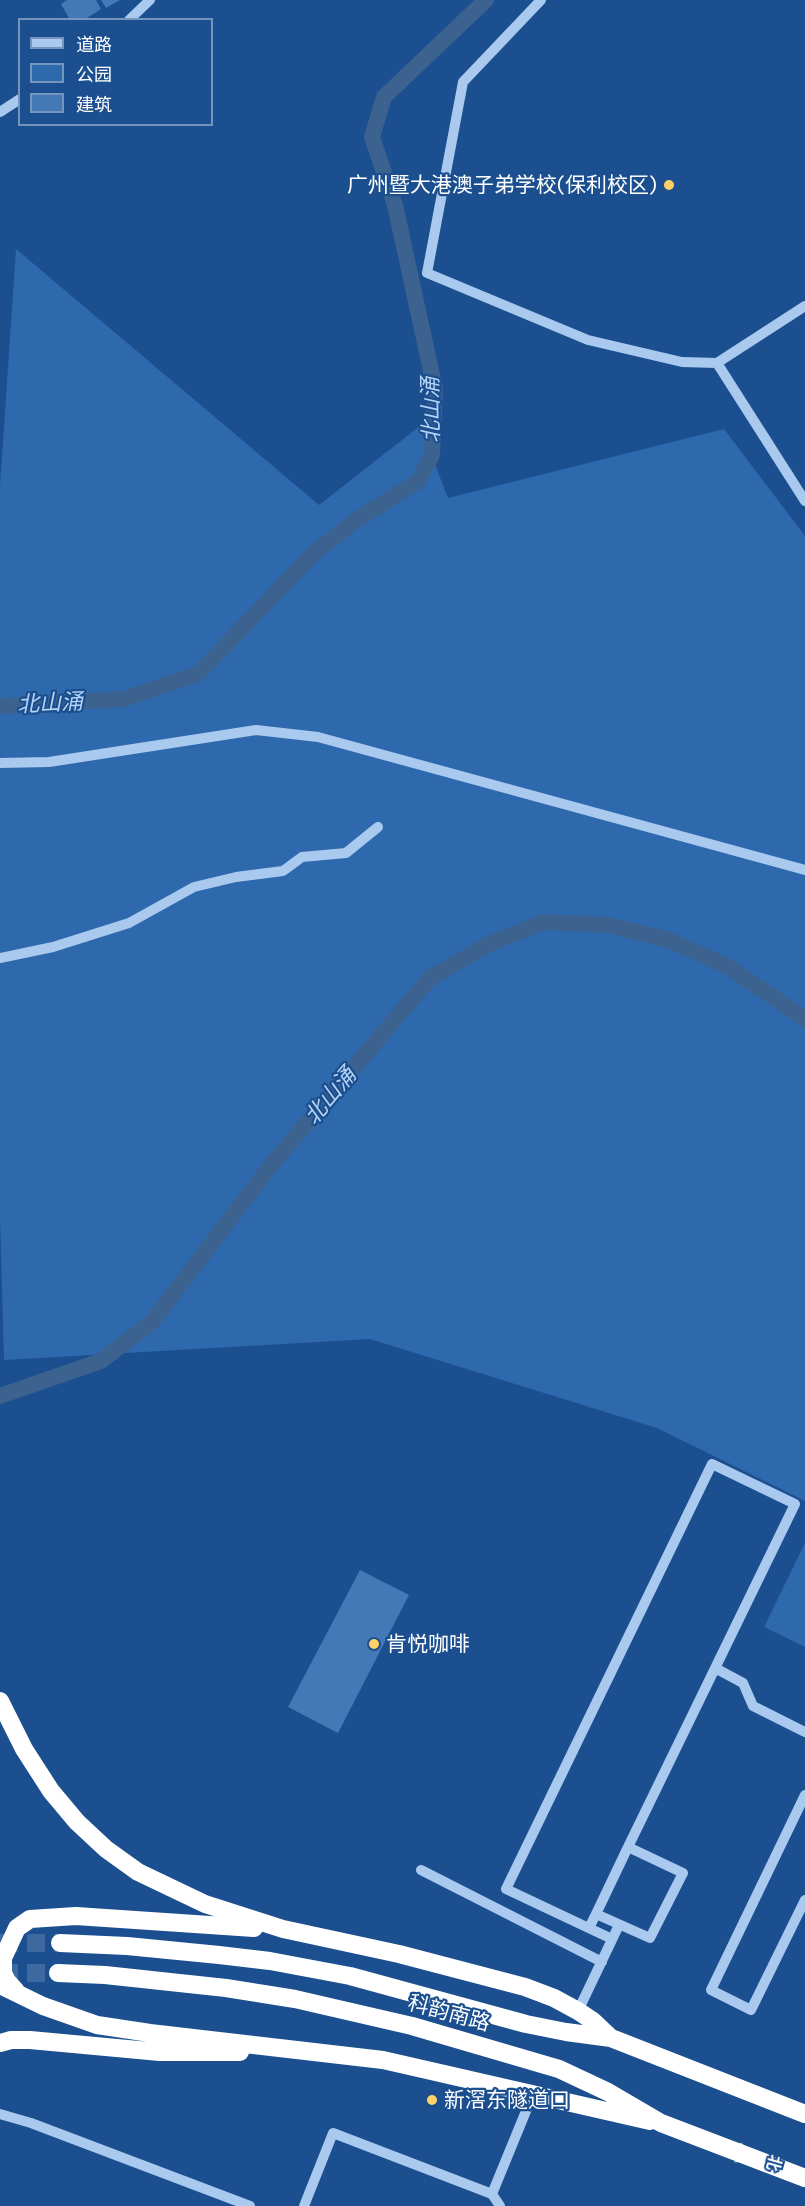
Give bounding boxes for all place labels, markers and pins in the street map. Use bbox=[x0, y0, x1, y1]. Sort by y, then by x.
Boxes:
place label: 广州暨大港澳子弟学校(保利校区) bbox=[347, 172, 657, 198]
marker: 广州暨大港澳子弟学校(保利校区) bbox=[662, 178, 676, 192]
place label: 肯悦咖啡 bbox=[386, 1631, 470, 1657]
marker: 肯悦咖啡 bbox=[367, 1637, 381, 1651]
place label: 新滘东隧道口 bbox=[444, 2087, 570, 2113]
marker: 新滘东隧道口 bbox=[425, 2093, 439, 2107]

